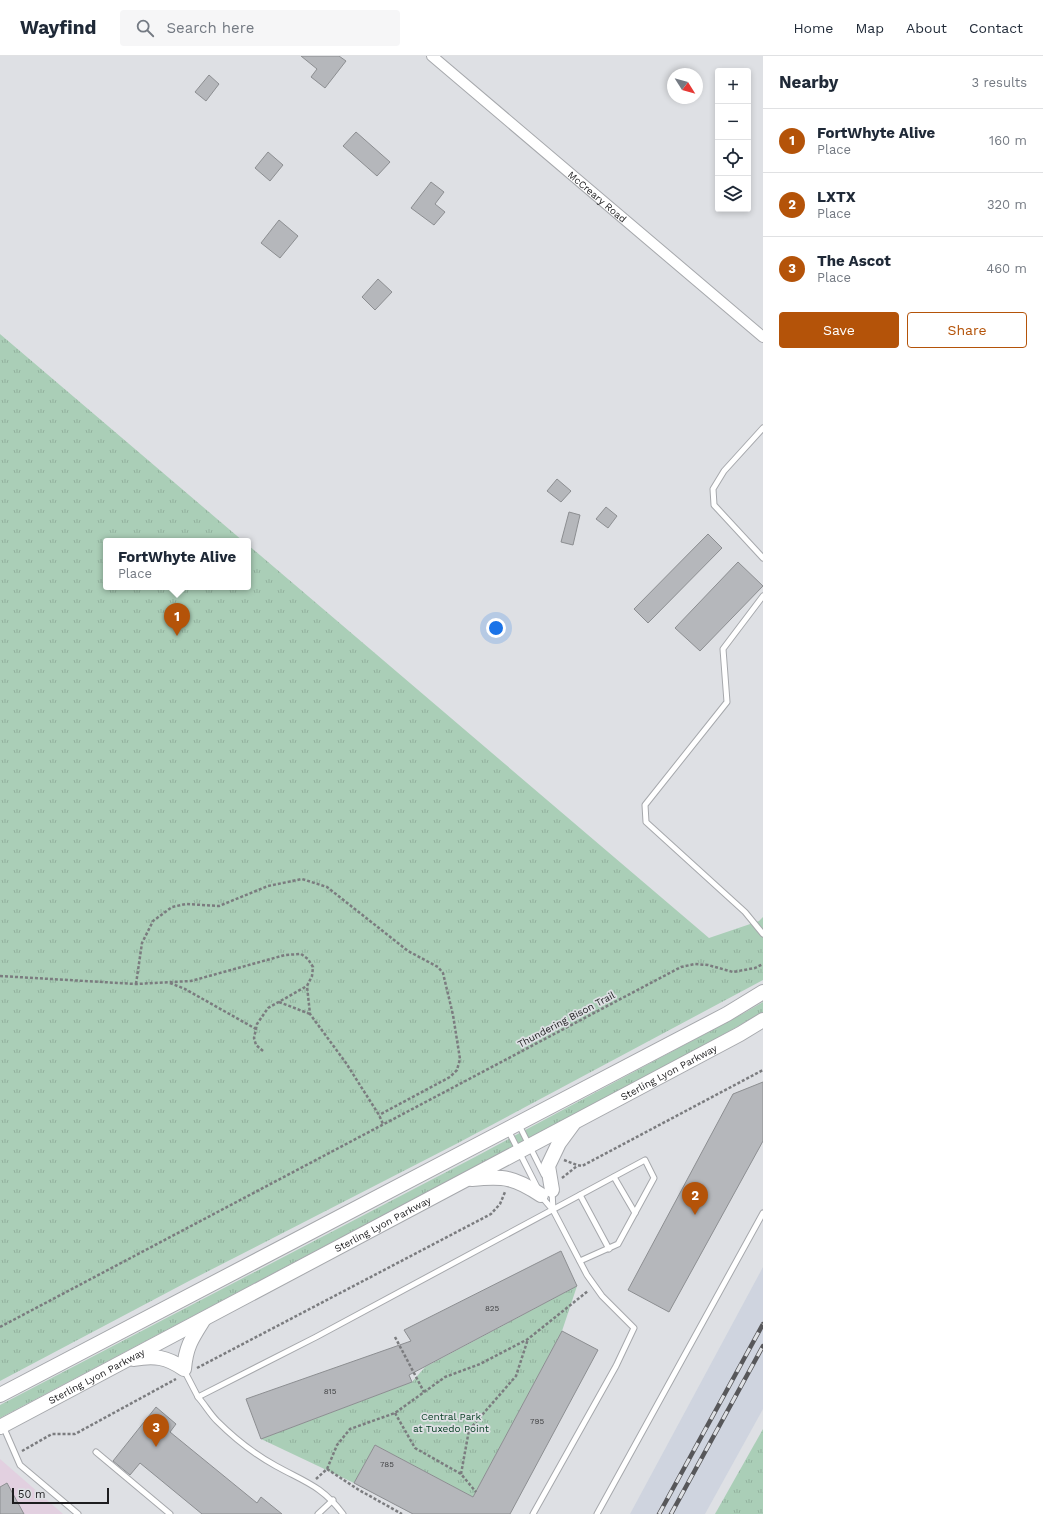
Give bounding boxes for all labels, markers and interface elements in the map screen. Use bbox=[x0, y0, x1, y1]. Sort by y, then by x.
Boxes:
search box bbox=[120, 10, 400, 46]
text: Wayfind bbox=[20, 16, 96, 39]
icon: search bbox=[134, 17, 156, 39]
text: Search here bbox=[166, 19, 254, 37]
text: Home bbox=[793, 20, 833, 36]
text: Map bbox=[855, 20, 884, 36]
text: About bbox=[906, 20, 947, 36]
text: Contact bbox=[969, 20, 1023, 36]
north arrow bbox=[667, 68, 703, 104]
map controls bbox=[715, 68, 751, 212]
button: + bbox=[715, 68, 751, 104]
text: Nearby bbox=[779, 72, 838, 92]
text: 3 results bbox=[972, 75, 1027, 90]
button: − bbox=[715, 104, 751, 140]
text: FortWhyte Alive bbox=[817, 124, 935, 142]
text: 1 bbox=[789, 133, 795, 148]
text: 160 m bbox=[989, 133, 1027, 148]
button: locate bbox=[715, 140, 751, 176]
text: Place bbox=[817, 142, 851, 157]
street label: McCreary Road bbox=[566, 169, 629, 225]
button: layers bbox=[715, 176, 751, 212]
text: LXTX bbox=[817, 188, 856, 206]
text: 2 bbox=[788, 197, 796, 212]
text: 320 m bbox=[987, 197, 1027, 212]
text: Place bbox=[817, 206, 851, 221]
text: The Ascot bbox=[817, 252, 891, 270]
text: 3 bbox=[788, 261, 796, 276]
text: 460 m bbox=[986, 261, 1027, 276]
text: Place bbox=[817, 270, 851, 285]
button: Save bbox=[779, 312, 899, 348]
button: Share bbox=[907, 312, 1027, 348]
popup bbox=[103, 538, 251, 590]
text: FortWhyte Alive bbox=[118, 548, 236, 566]
text: Place bbox=[118, 566, 152, 581]
pin: 1 bbox=[164, 603, 190, 636]
your location bbox=[486, 618, 506, 638]
street label: Thundering Bison Trail bbox=[516, 989, 617, 1050]
street label: Sterling Lyon Parkway bbox=[619, 1042, 720, 1102]
pin: 2 bbox=[682, 1182, 708, 1215]
street label: Sterling Lyon Parkway bbox=[333, 1194, 433, 1254]
house number: 825 bbox=[485, 1304, 499, 1313]
street label: Sterling Lyon Parkway bbox=[46, 1346, 147, 1406]
house number: 815 bbox=[324, 1387, 337, 1396]
park label: Central Park at Tuxedo Point bbox=[413, 1411, 490, 1434]
pin: 3 bbox=[143, 1414, 169, 1447]
house number: 795 bbox=[530, 1417, 544, 1426]
house number: 785 bbox=[380, 1460, 394, 1469]
scale bar bbox=[12, 1486, 109, 1505]
text: 50 m bbox=[18, 1488, 45, 1501]

